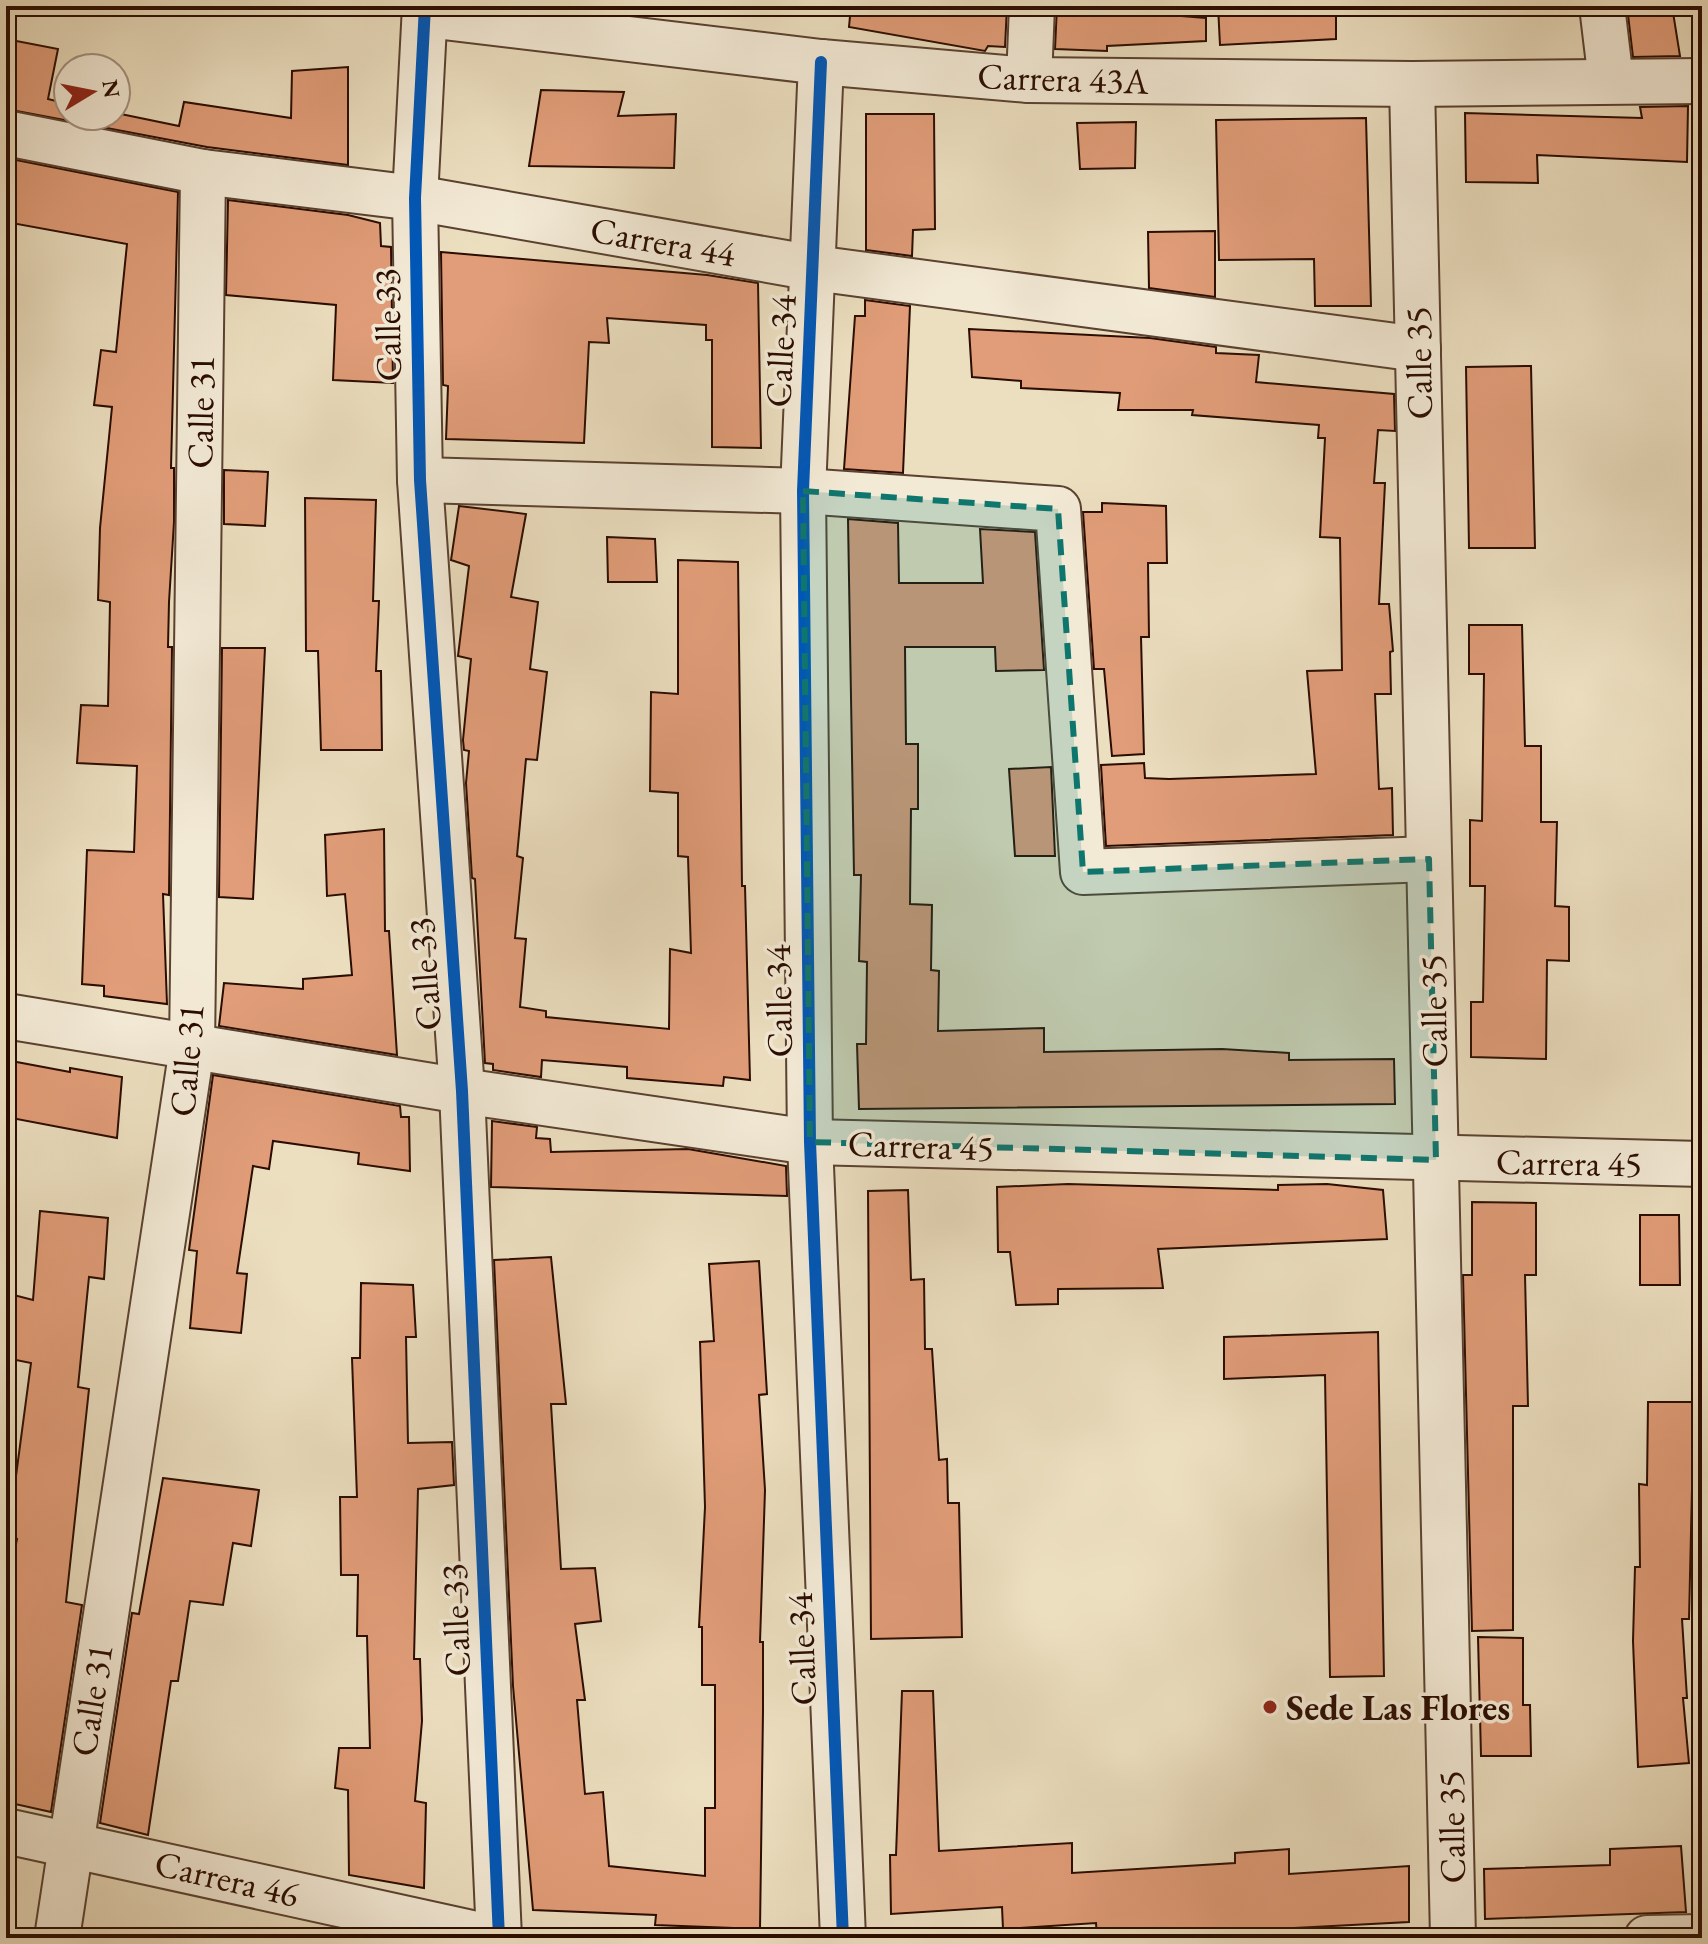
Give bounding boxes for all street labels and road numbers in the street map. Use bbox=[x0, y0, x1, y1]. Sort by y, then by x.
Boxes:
street label: Carrera 43A bbox=[977, 52, 1150, 105]
street label: Carrera 44 bbox=[587, 206, 740, 277]
street label: Calle 33 bbox=[363, 268, 412, 382]
street label: Calle 34 bbox=[754, 293, 807, 409]
street label: Calle 35 bbox=[1394, 306, 1443, 420]
street label: Calle 31 bbox=[176, 355, 225, 469]
street label: Calle 33 bbox=[397, 916, 452, 1032]
street label: Calle 34 bbox=[754, 943, 803, 1058]
street label: Calle 35 bbox=[1409, 954, 1458, 1068]
street label: Calle 31 bbox=[158, 1002, 215, 1118]
street label: Carrera 45 bbox=[847, 1119, 995, 1172]
street label: Carrera 45 bbox=[1496, 1138, 1642, 1187]
street label: Calle 33 bbox=[430, 1563, 481, 1677]
street label: Calle 34 bbox=[776, 1591, 827, 1706]
street label: Calle 31 bbox=[59, 1641, 124, 1760]
street label: Calle 35 bbox=[1427, 1770, 1476, 1884]
street label: Carrera 46 bbox=[150, 1839, 303, 1918]

